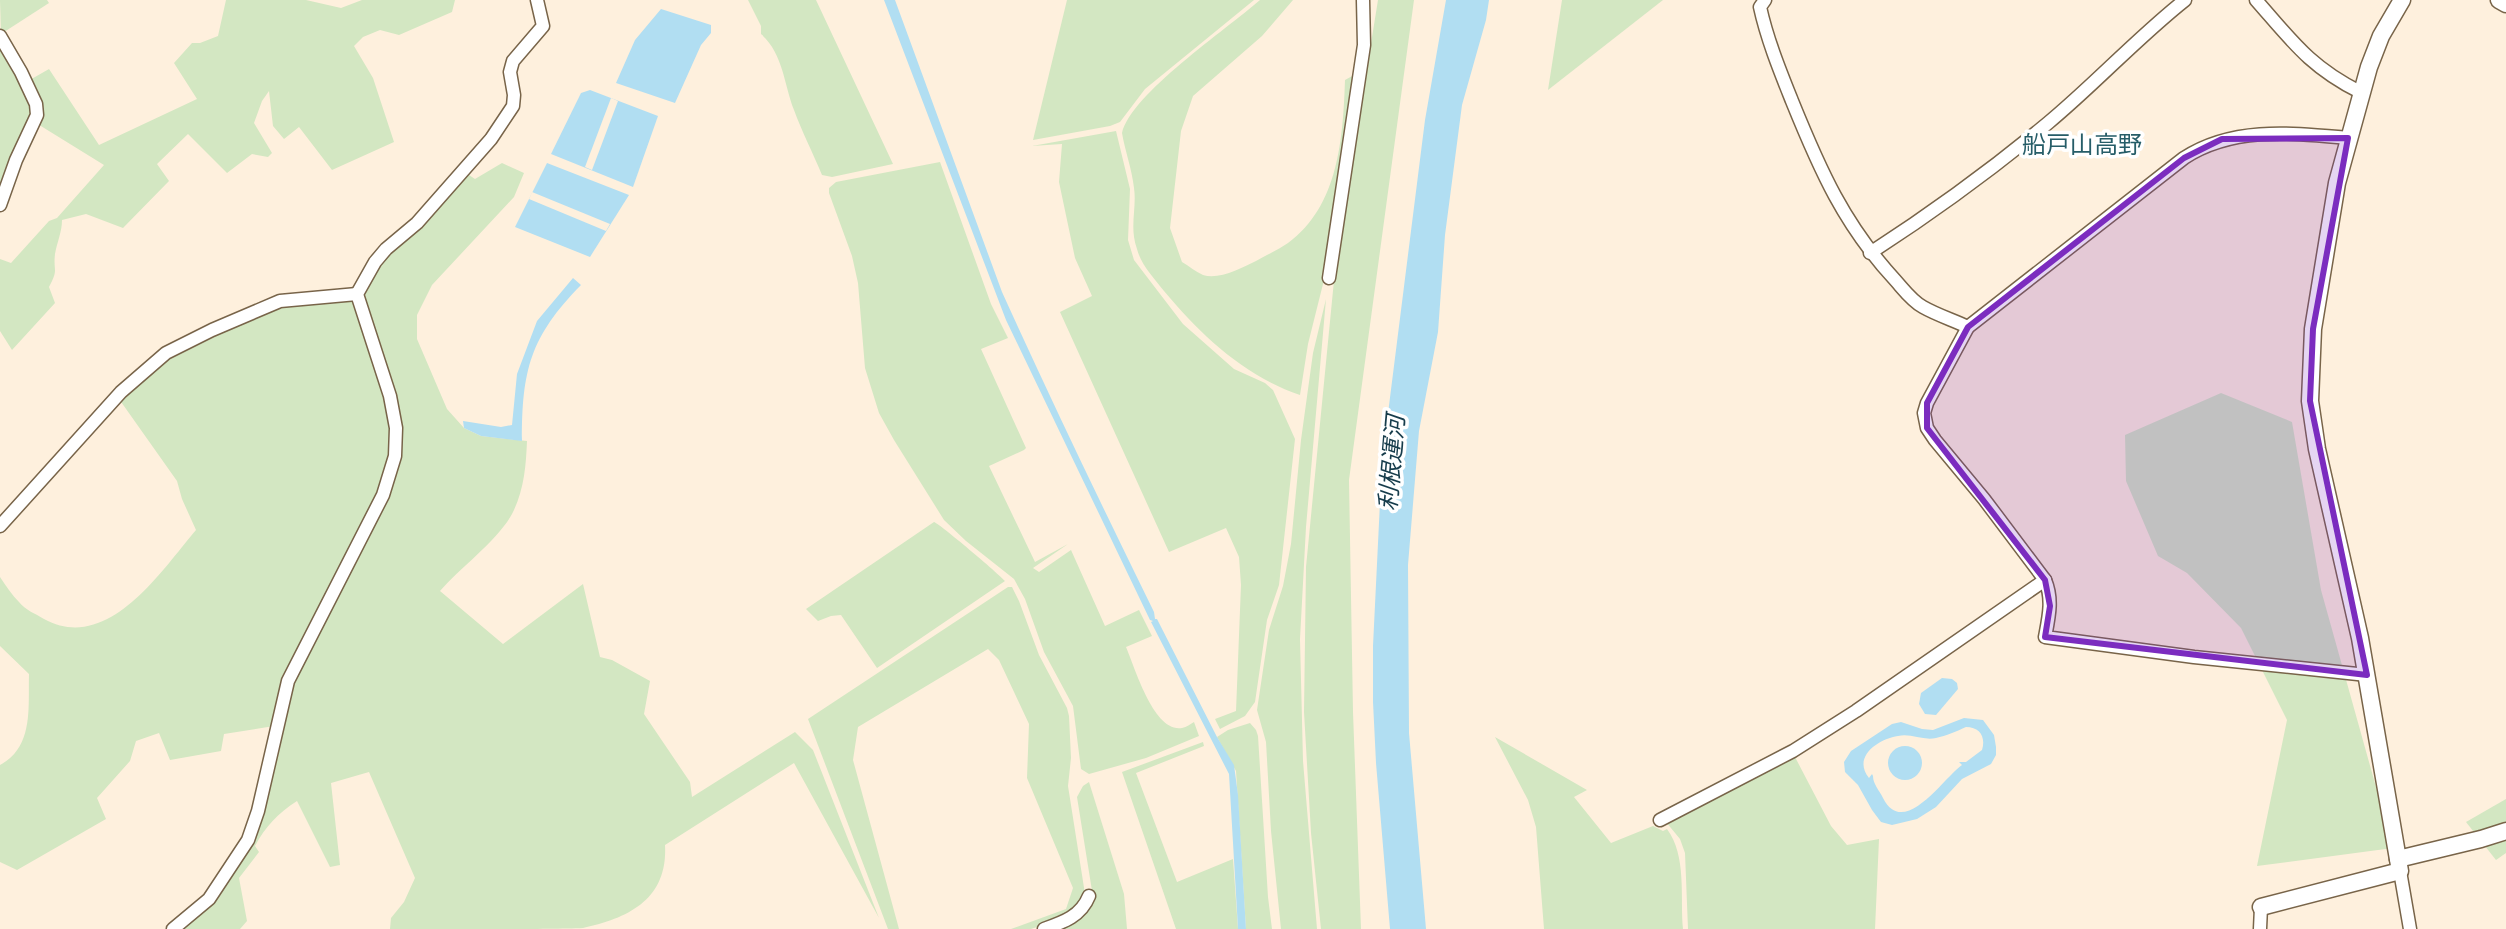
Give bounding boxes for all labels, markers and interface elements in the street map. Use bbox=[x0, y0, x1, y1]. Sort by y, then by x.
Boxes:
district label: 船戸山高野 bbox=[2022, 131, 2142, 159]
water label: 利根運河 bbox=[1374, 410, 1410, 512]

